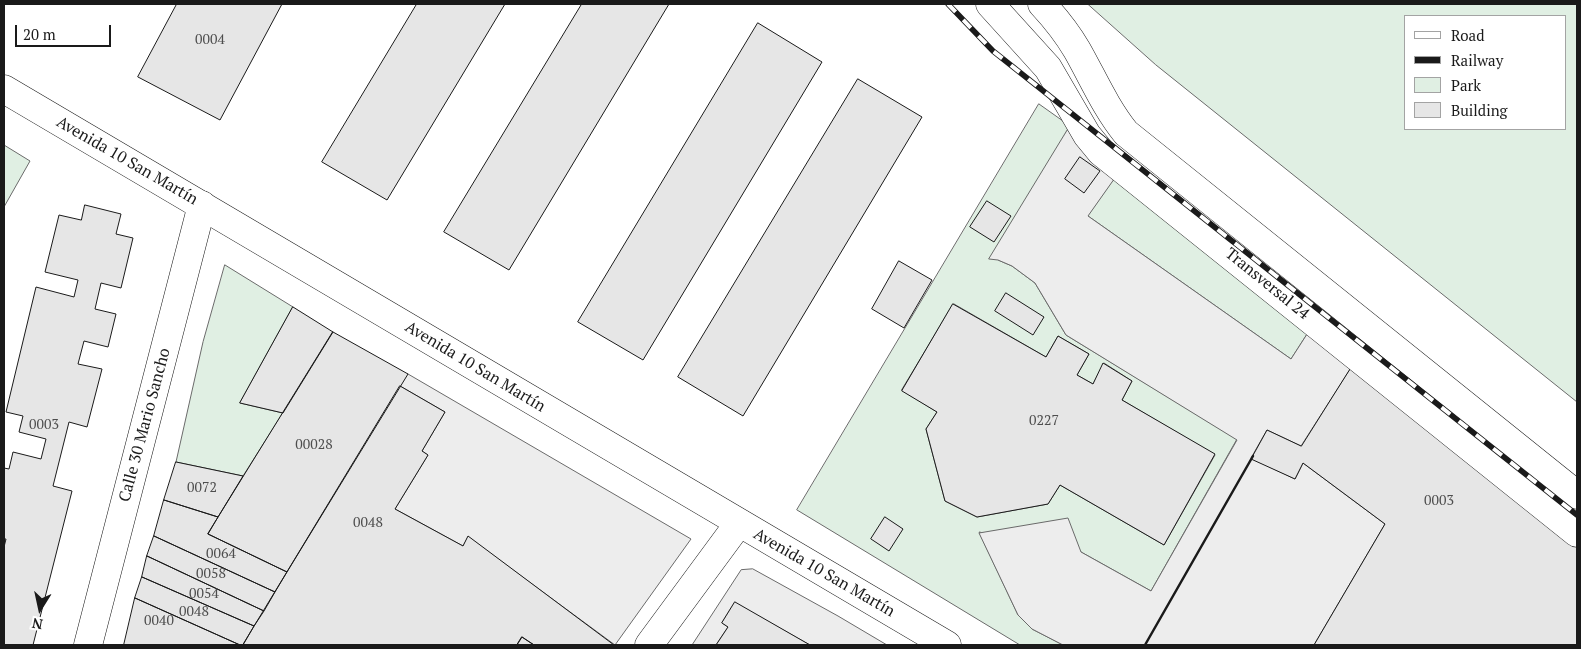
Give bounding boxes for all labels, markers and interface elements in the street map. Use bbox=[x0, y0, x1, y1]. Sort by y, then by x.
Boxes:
scale bar bbox=[18, 15, 114, 47]
legend bbox=[1404, 15, 1566, 130]
text: 20 m bbox=[23, 24, 56, 44]
text: Road bbox=[1451, 25, 1484, 45]
house number: 0004 bbox=[195, 32, 225, 48]
text: Railway bbox=[1451, 50, 1503, 70]
text: Park bbox=[1451, 75, 1481, 95]
text: Building bbox=[1451, 100, 1508, 120]
street label: Avenida 10 San Martín bbox=[53, 113, 201, 209]
street label: Transversal 24 bbox=[1221, 244, 1313, 324]
street label: Avenida 10 San Martín bbox=[401, 318, 549, 416]
street label: Calle 30 Mario Sancho bbox=[115, 346, 175, 504]
house number: 0227 bbox=[1029, 413, 1059, 429]
house number: 0003 bbox=[29, 417, 59, 433]
house number: 00028 bbox=[295, 437, 333, 453]
house number: 0072 bbox=[187, 480, 217, 496]
house number: 0003 bbox=[1424, 493, 1454, 509]
house number: 0048 bbox=[353, 515, 383, 531]
street label: Avenida 10 San Martín bbox=[750, 525, 898, 621]
house number: 0064 bbox=[206, 546, 236, 562]
house number: 0058 bbox=[196, 566, 226, 582]
north arrow bbox=[15, 584, 65, 634]
house number: 0054 bbox=[189, 586, 219, 602]
house number: 0048 bbox=[179, 604, 209, 620]
house number: 0040 bbox=[144, 613, 174, 629]
text: N bbox=[30, 614, 44, 635]

